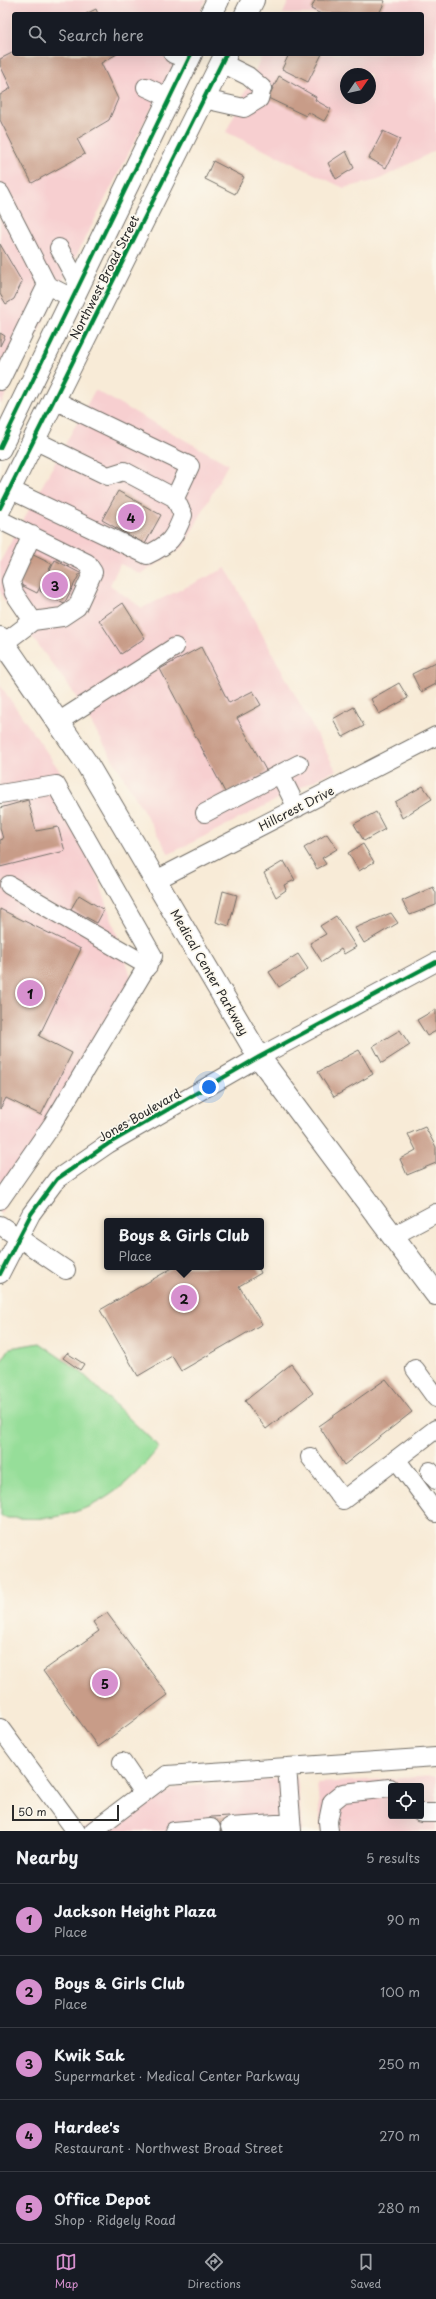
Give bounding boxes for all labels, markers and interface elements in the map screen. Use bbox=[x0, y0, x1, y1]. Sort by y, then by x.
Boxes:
search box bbox=[12, 12, 424, 56]
icon: search bbox=[26, 23, 48, 45]
text: Search here bbox=[58, 23, 144, 46]
north arrow bbox=[340, 68, 376, 104]
street label: Northwest Broad Street bbox=[65, 212, 143, 342]
pin: 4 bbox=[118, 502, 144, 532]
pin: 3 bbox=[42, 570, 68, 600]
street label: Hillcrest Drive bbox=[255, 781, 337, 835]
street label: Medical Center Parkway bbox=[166, 906, 254, 1038]
pin: 1 bbox=[17, 978, 43, 1008]
your location bbox=[199, 1077, 219, 1097]
street label: Jones Boulevard bbox=[94, 1084, 184, 1146]
popup bbox=[104, 1218, 264, 1270]
text: Boys & Girls Club bbox=[119, 1223, 249, 1246]
text: Place bbox=[119, 1246, 152, 1265]
pin: 2 bbox=[171, 1283, 197, 1313]
pin: 5 bbox=[92, 1668, 118, 1698]
map controls bbox=[388, 1783, 424, 1819]
button: locate bbox=[388, 1783, 424, 1819]
scale bar bbox=[12, 1803, 119, 1822]
text: 50 m bbox=[18, 1803, 47, 1820]
text: Nearby bbox=[16, 1844, 78, 1870]
text: 5 results bbox=[366, 1848, 420, 1867]
text: Jackson Height Plaza bbox=[54, 1899, 217, 1922]
text: 1 bbox=[26, 1910, 32, 1929]
text: 90 m bbox=[387, 1910, 420, 1929]
text: Place bbox=[54, 1922, 87, 1941]
text: Boys & Girls Club bbox=[54, 1971, 185, 1994]
text: 2 bbox=[24, 1982, 34, 2001]
text: 100 m bbox=[380, 1982, 420, 2001]
text: Place bbox=[54, 1994, 87, 2013]
text: Kwik Sak bbox=[54, 2043, 125, 2066]
text: 3 bbox=[25, 2054, 33, 2073]
text: 250 m bbox=[378, 2054, 420, 2073]
text: Supermarket · Medical Center Parkway bbox=[54, 2066, 300, 2085]
text: Hardee's bbox=[54, 2115, 120, 2138]
text: 4 bbox=[25, 2126, 33, 2145]
text: 270 m bbox=[379, 2126, 420, 2145]
text: Restaurant · Northwest Broad Street bbox=[54, 2138, 283, 2157]
text: Office Depot bbox=[54, 2187, 151, 2210]
text: 5 bbox=[25, 2198, 33, 2217]
text: 280 m bbox=[378, 2198, 420, 2217]
text: Shop · Ridgely Road bbox=[54, 2210, 176, 2229]
tab: Map bbox=[55, 2251, 78, 2292]
tab: Directions bbox=[187, 2251, 241, 2292]
tab: Saved bbox=[350, 2251, 381, 2292]

